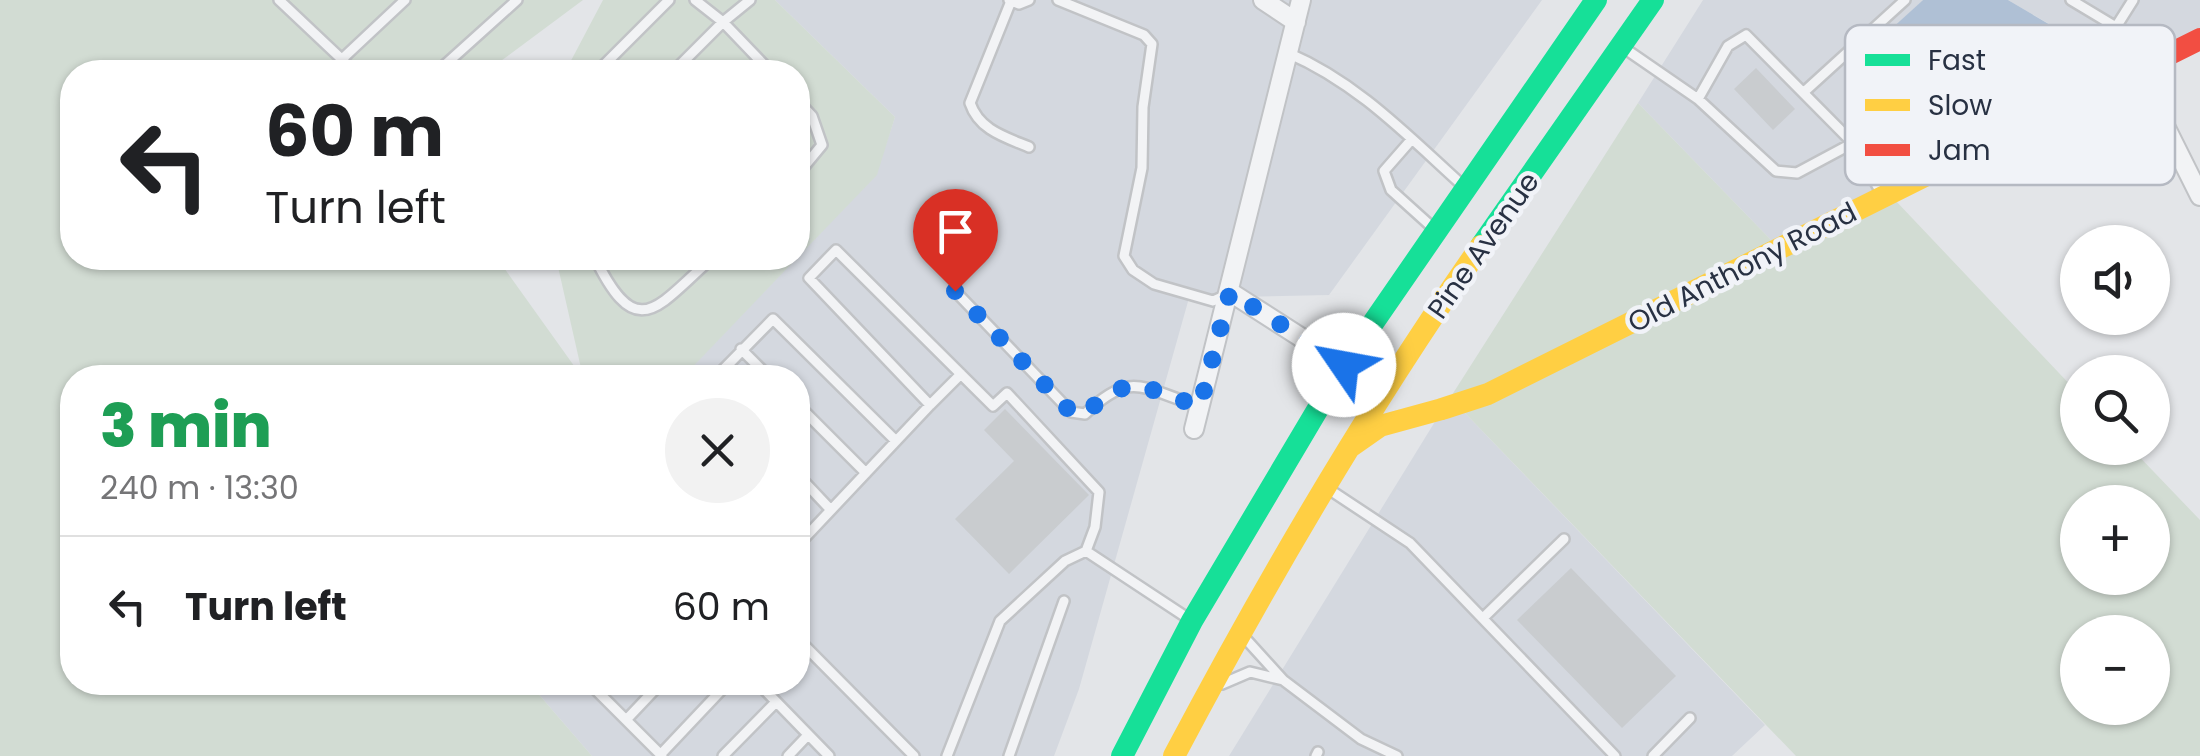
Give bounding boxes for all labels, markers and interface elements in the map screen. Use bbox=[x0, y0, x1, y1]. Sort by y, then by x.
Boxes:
legend bbox=[1845, 25, 2175, 185]
text: Fast bbox=[1928, 41, 1986, 80]
text: 60 m bbox=[265, 82, 444, 181]
text: Slow bbox=[1928, 86, 1992, 125]
icon: left bbox=[100, 100, 230, 230]
text: Jam bbox=[1928, 131, 1991, 170]
street label: Pine Avenue bbox=[1418, 164, 1548, 327]
text: Turn left bbox=[265, 176, 446, 239]
pin bbox=[913, 189, 998, 292]
street label: Old Anthony Road bbox=[1621, 193, 1863, 342]
icon: arrive bbox=[928, 204, 983, 259]
map controls bbox=[2060, 225, 2170, 725]
button: sound bbox=[2060, 225, 2170, 335]
position arrow bbox=[1292, 313, 1396, 417]
button: search bbox=[2060, 355, 2170, 465]
text: 3 min bbox=[100, 384, 272, 468]
button: close bbox=[665, 398, 770, 503]
text: 240 m · 13:30 bbox=[100, 465, 299, 510]
button: + bbox=[2060, 485, 2170, 595]
icon: left bbox=[100, 579, 155, 634]
text: Turn left bbox=[185, 580, 347, 633]
text: 60 m bbox=[673, 580, 770, 633]
button: − bbox=[2060, 615, 2170, 725]

